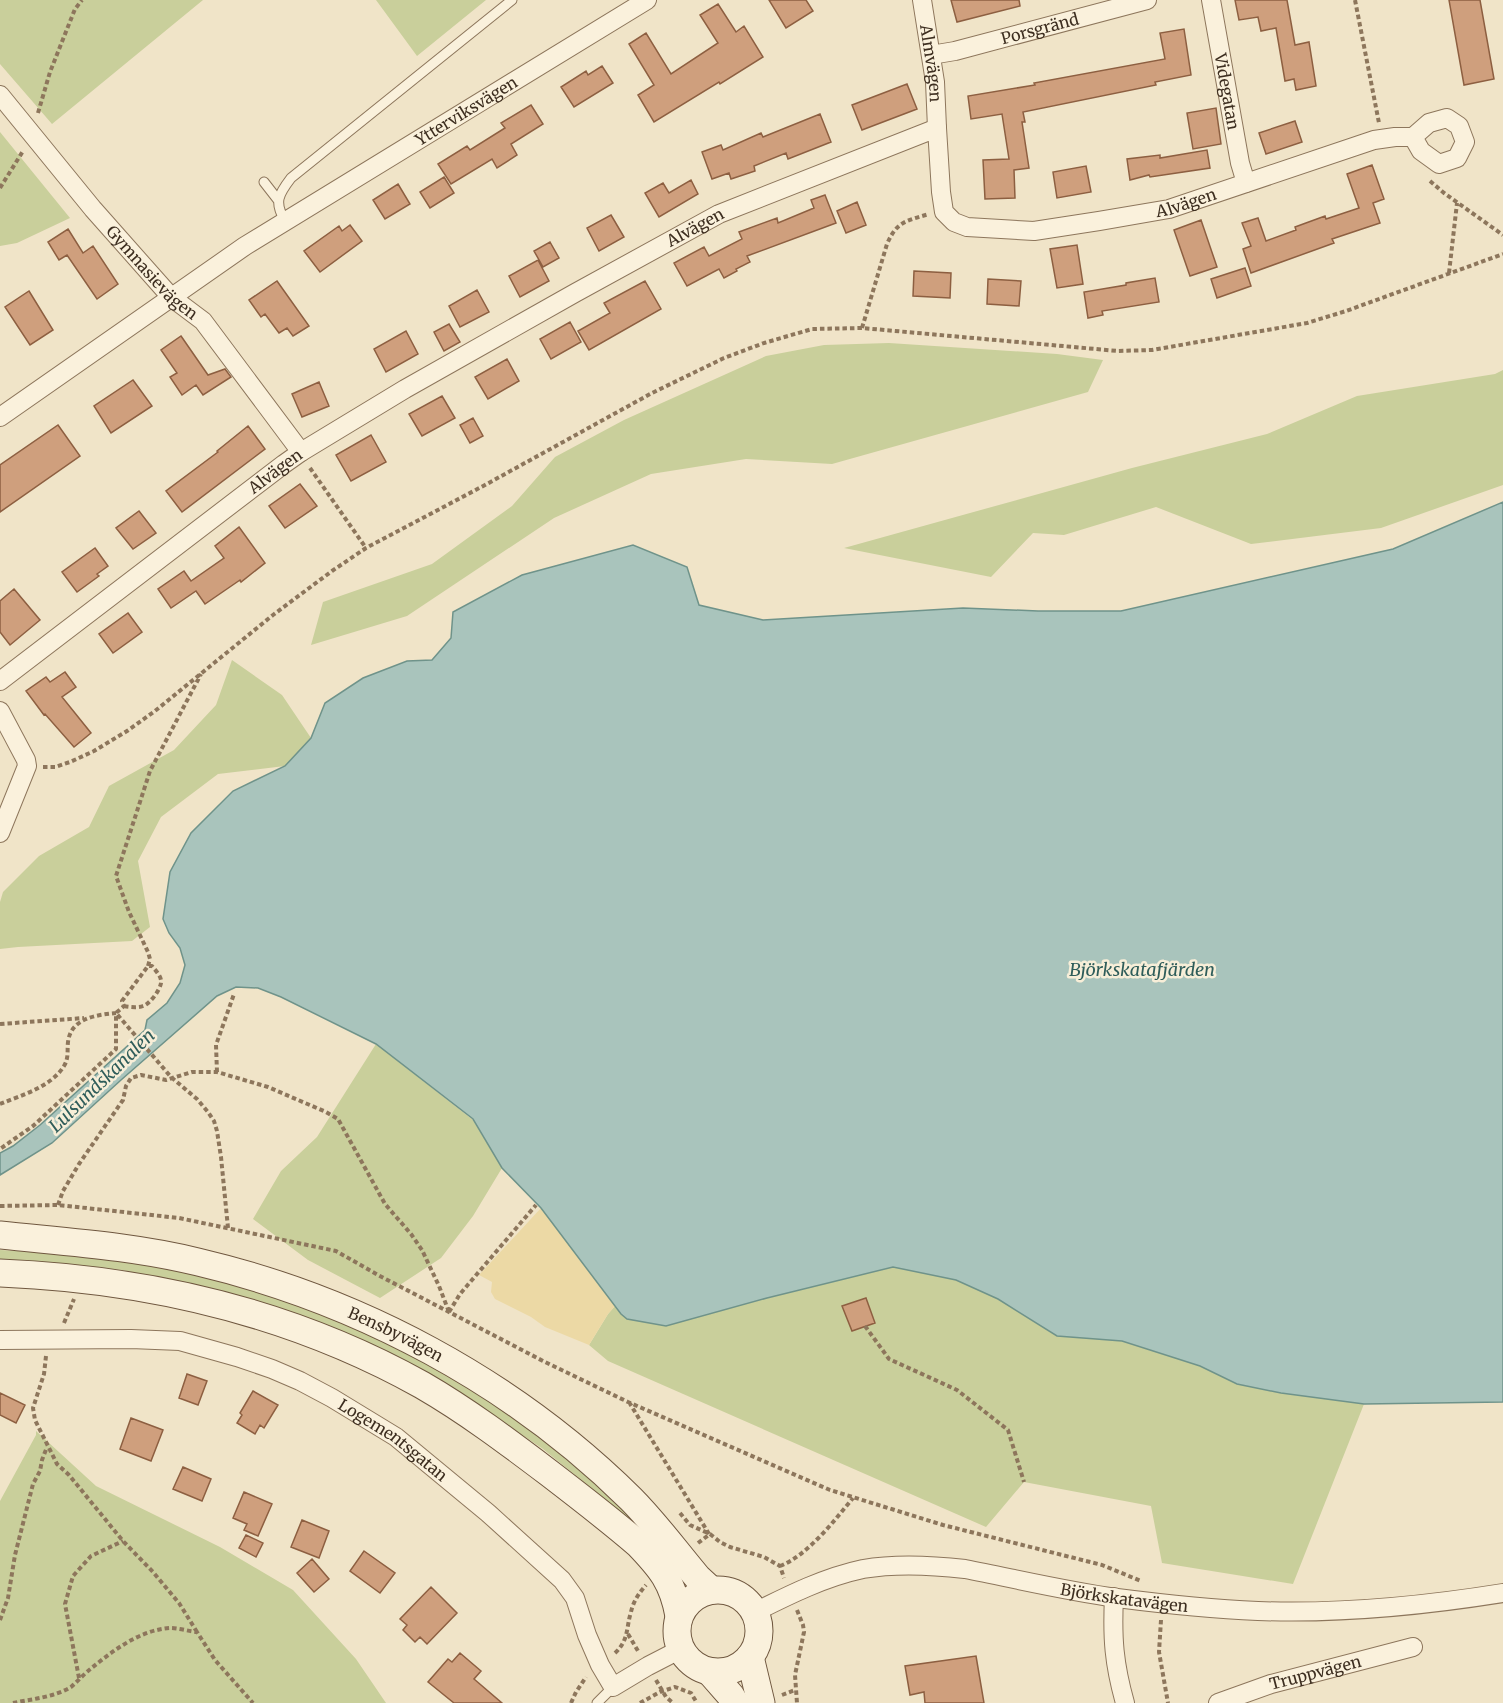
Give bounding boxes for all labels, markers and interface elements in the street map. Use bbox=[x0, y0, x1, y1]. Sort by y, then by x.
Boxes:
street label: Porsgränd bbox=[999, 9, 1081, 48]
street label: Almvägen bbox=[916, 22, 946, 103]
street label: Videgatan bbox=[1210, 51, 1244, 132]
street label: Ytterviksvägen bbox=[410, 72, 521, 150]
street label: Alvägen bbox=[1153, 184, 1219, 221]
street label: Alvägen bbox=[662, 203, 728, 251]
street label: Gymnasievägen bbox=[102, 221, 202, 324]
street label: Alvägen bbox=[243, 444, 306, 498]
water label: Björkskatafjärden bbox=[1069, 958, 1215, 981]
water label: Lulsundskanalen bbox=[44, 1024, 160, 1137]
street label: Bensbyvägen bbox=[345, 1302, 447, 1366]
street label: Logementsgatan bbox=[335, 1394, 452, 1486]
street label: Björkskatavägen bbox=[1059, 1579, 1190, 1616]
street label: Truppvägen bbox=[1267, 1651, 1364, 1694]

